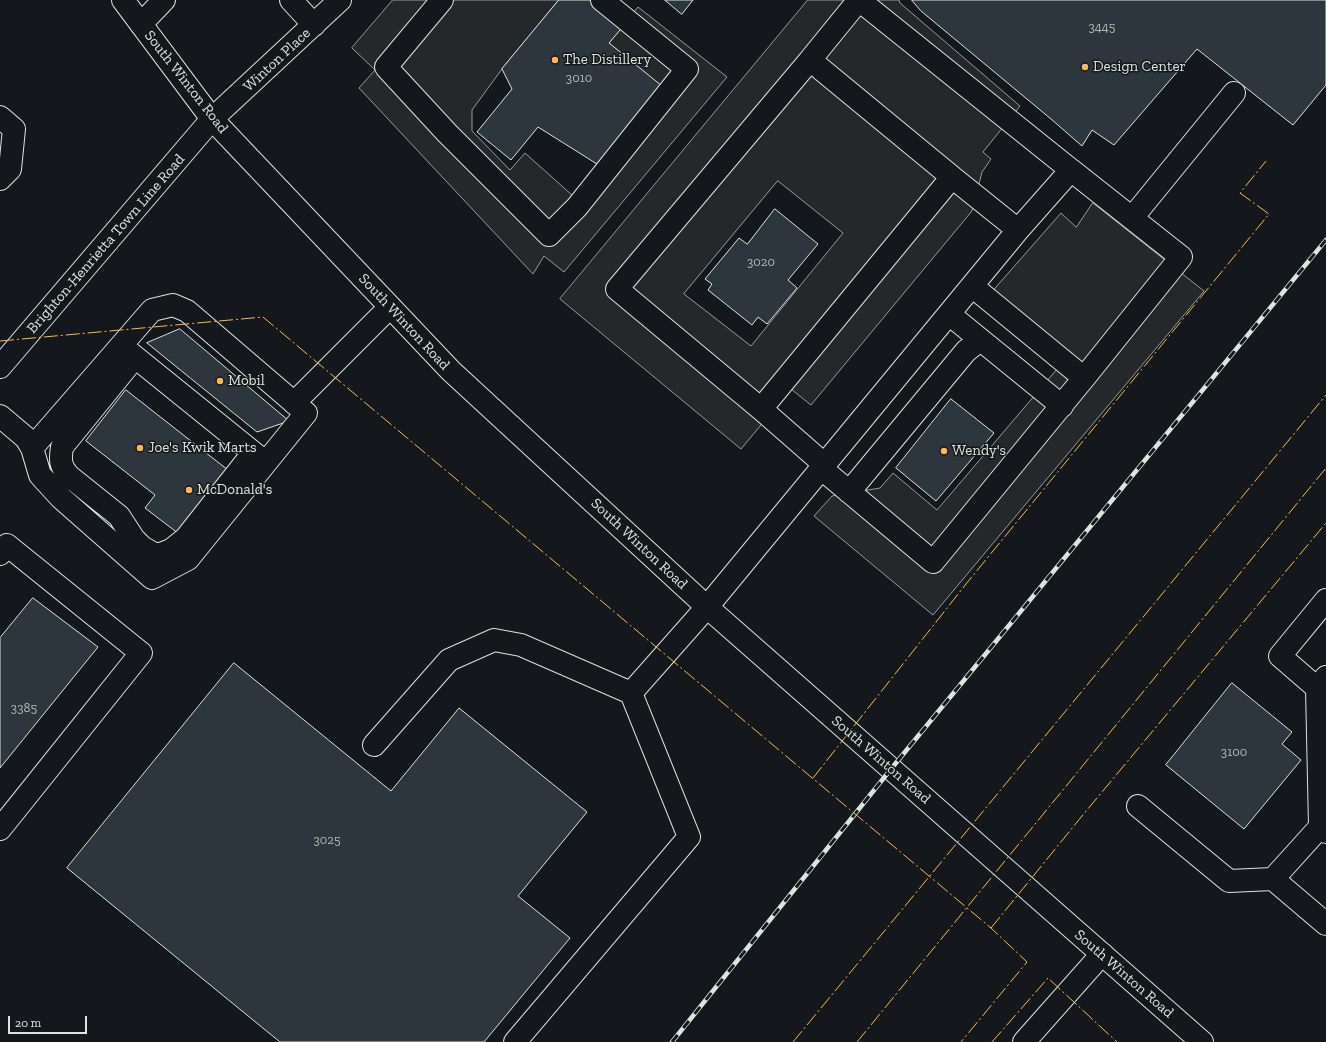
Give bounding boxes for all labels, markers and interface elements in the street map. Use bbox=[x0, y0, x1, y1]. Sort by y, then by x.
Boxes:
house number: 3445 bbox=[1088, 19, 1116, 35]
street label: Winton Place bbox=[240, 24, 314, 96]
street label: South Winton Road bbox=[140, 27, 232, 137]
place label: The Distillery bbox=[563, 51, 651, 69]
marker: The Distillery bbox=[550, 55, 560, 65]
place label: Design Center bbox=[1093, 58, 1186, 76]
marker: Design Center bbox=[1080, 62, 1090, 72]
house number: 3010 bbox=[566, 70, 592, 86]
street label: Brighton-Henrietta Town Line Road bbox=[23, 151, 189, 337]
house number: 3020 bbox=[747, 254, 775, 270]
street label: South Winton Road bbox=[355, 270, 453, 374]
place label: Mobil bbox=[228, 372, 265, 390]
marker: Mobil bbox=[215, 376, 225, 386]
place label: Joe's Kwik Marts bbox=[148, 439, 257, 457]
place label: Wendy's bbox=[952, 442, 1006, 460]
marker: Joe's Kwik Marts bbox=[135, 443, 145, 453]
marker: Wendy's bbox=[939, 446, 949, 456]
place label: McDonald's bbox=[197, 481, 272, 499]
marker: McDonald's bbox=[184, 485, 194, 495]
street label: South Winton Road bbox=[587, 495, 691, 593]
house number: 3385 bbox=[11, 700, 37, 716]
street label: South Winton Road bbox=[828, 712, 934, 808]
house number: 3100 bbox=[1221, 744, 1247, 760]
house number: 3025 bbox=[313, 832, 341, 848]
street label: South Winton Road bbox=[1071, 926, 1177, 1022]
scale bar bbox=[10, 1008, 89, 1034]
text: 20 m bbox=[15, 1016, 41, 1030]

